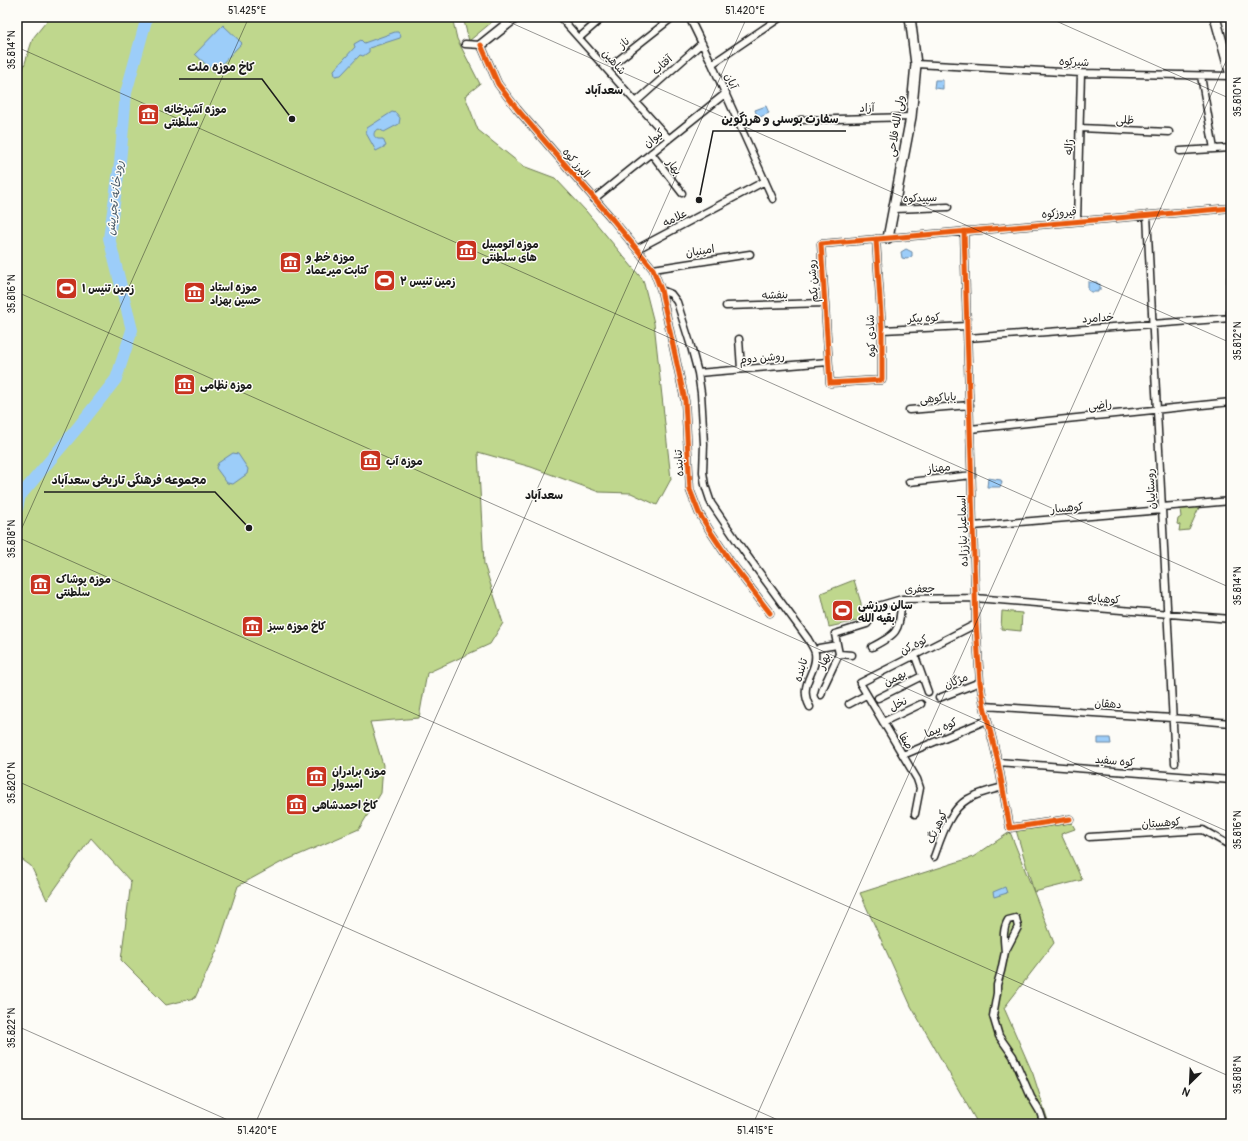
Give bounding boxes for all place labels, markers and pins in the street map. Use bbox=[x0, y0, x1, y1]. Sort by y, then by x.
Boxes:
callout: کاخ موزه ملت bbox=[179, 55, 262, 79]
museum icon: موزه آشپزخانه سلطنتی bbox=[135, 102, 161, 128]
place label: موزه آشپزخانه سلطنتی bbox=[164, 103, 227, 130]
callout: سفارت بوسنی و هرزگوین bbox=[713, 107, 846, 131]
museum icon: موزه اتومبیل های سلطنتی bbox=[453, 237, 479, 263]
place label: موزه اتومبیل های سلطنتی bbox=[482, 238, 539, 265]
museum icon: موزه خط و کتابت میرعماد bbox=[277, 250, 303, 276]
place label: موزه خط و کتابت میرعماد bbox=[305, 251, 369, 277]
sports icon: زمین تنیس ۲ bbox=[371, 268, 397, 294]
sports icon: زمین تنیس ۱ bbox=[53, 275, 79, 301]
place label: زمین تنیس ۲ bbox=[400, 275, 456, 288]
museum icon: موزه استاد حسین بهزاد bbox=[182, 280, 208, 306]
place label: موزه استاد حسین بهزاد bbox=[210, 281, 261, 307]
place label: زمین تنیس ۱ bbox=[82, 282, 134, 295]
museum icon: موزه نظامی bbox=[171, 372, 197, 398]
place label: موزه نظامی bbox=[200, 379, 252, 393]
museum icon: موزه آب bbox=[358, 448, 384, 474]
place label: موزه آب bbox=[386, 455, 423, 469]
callout: مجموعه فرهنگی تاریخی سعدآباد bbox=[44, 468, 215, 492]
museum icon: موزه پوشاک سلطنتی bbox=[27, 572, 53, 598]
place label: موزه پوشاک سلطنتی bbox=[56, 573, 111, 600]
sports icon: سالن ورزشی بقیه الله bbox=[830, 598, 856, 624]
place label: سالن ورزشی بقیه الله bbox=[858, 599, 913, 625]
museum icon: کاخ موزه سبز bbox=[240, 613, 266, 639]
place label: کاخ موزه سبز bbox=[267, 620, 326, 634]
museum icon: موزه برادران امیدوار bbox=[303, 764, 329, 790]
place label: موزه برادران امیدوار bbox=[331, 765, 386, 791]
museum icon: کاخ احمدشاهی bbox=[284, 792, 310, 818]
place label: کاخ احمدشاهی bbox=[312, 799, 378, 813]

